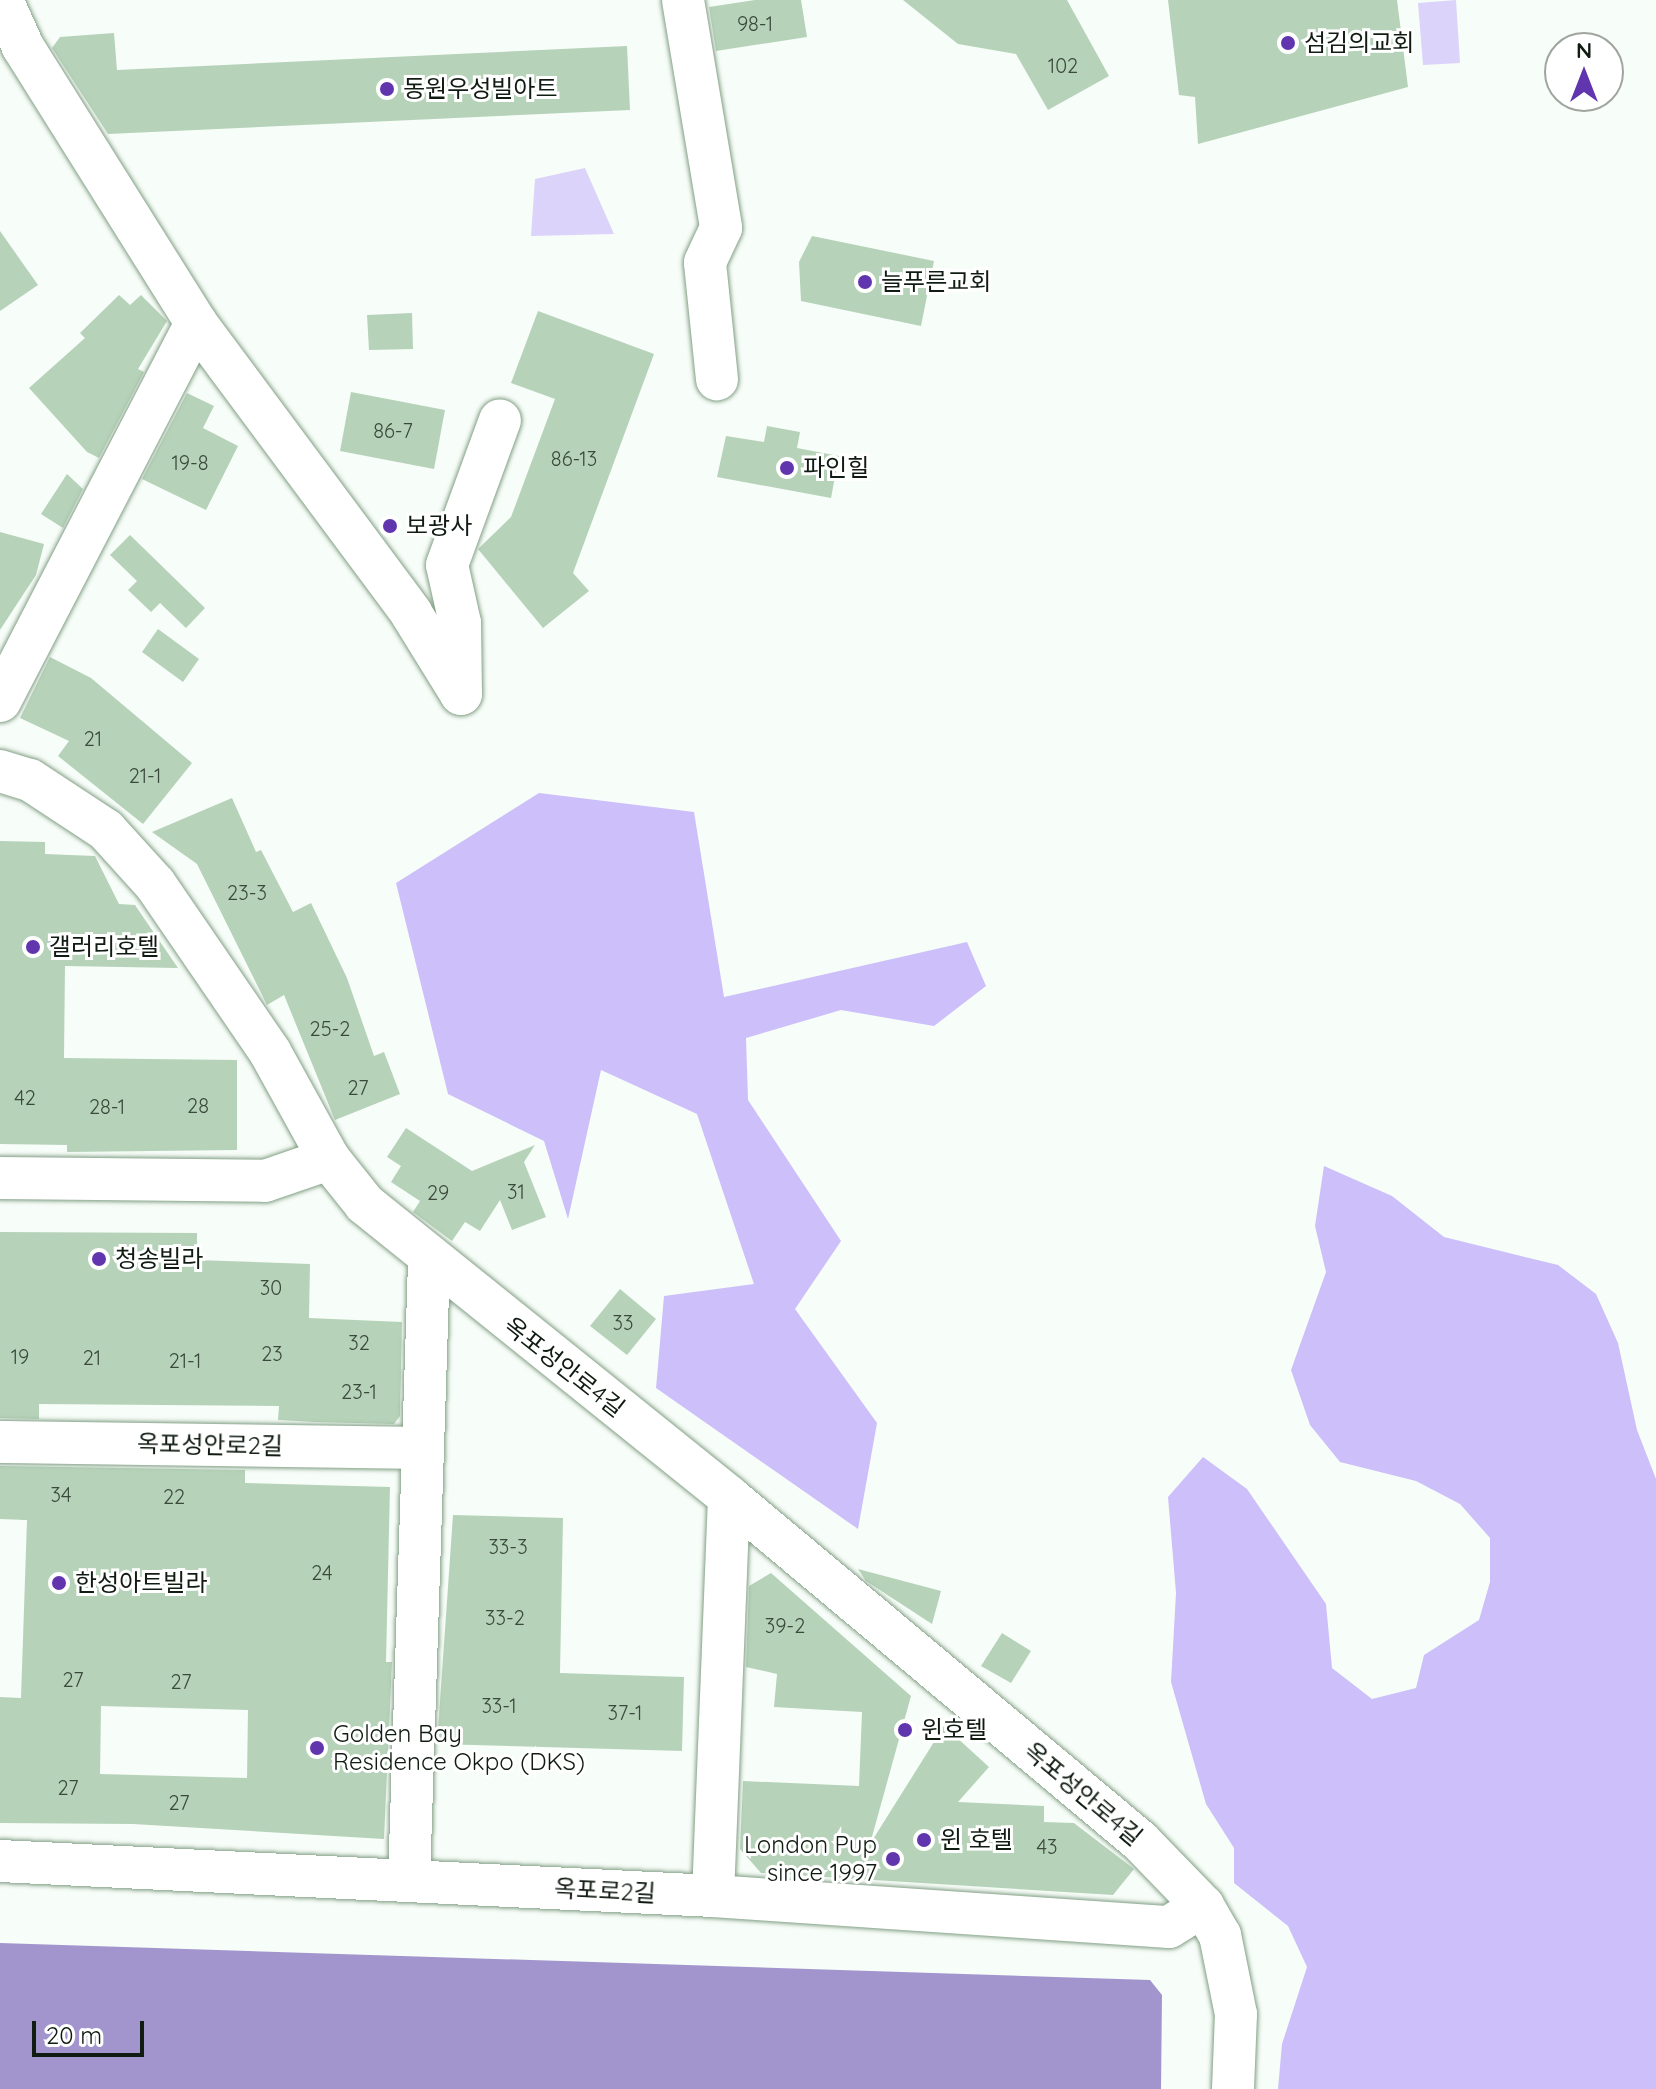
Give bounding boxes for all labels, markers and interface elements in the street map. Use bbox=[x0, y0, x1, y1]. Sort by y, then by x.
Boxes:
house number: 98-1 bbox=[737, 11, 773, 35]
place label: 섬김의교회 bbox=[1304, 29, 1414, 57]
north arrow bbox=[1544, 32, 1624, 112]
marker: 섬김의교회 bbox=[1279, 34, 1297, 52]
text: N bbox=[1576, 36, 1592, 64]
house number: 102 bbox=[1048, 53, 1078, 77]
place label: 동원우성빌아트 bbox=[403, 75, 558, 103]
marker: 동원우성빌아트 bbox=[378, 80, 396, 98]
place label: 늘푸른교회 bbox=[881, 268, 991, 296]
marker: 늘푸른교회 bbox=[856, 273, 874, 291]
house number: 86-7 bbox=[373, 418, 413, 442]
house number: 86-13 bbox=[551, 446, 597, 470]
house number: 19-8 bbox=[171, 450, 209, 474]
place label: 파인힐 bbox=[803, 454, 869, 482]
marker: 파인힐 bbox=[778, 459, 796, 477]
place label: 보광사 bbox=[406, 512, 472, 540]
marker: 보광사 bbox=[381, 517, 399, 535]
house number: 21 bbox=[84, 726, 102, 750]
house number: 21-1 bbox=[129, 763, 161, 787]
house number: 23-3 bbox=[227, 880, 267, 904]
place label: 갤러리호텔 bbox=[49, 933, 159, 961]
marker: 갤러리호텔 bbox=[24, 938, 42, 956]
house number: 25-2 bbox=[310, 1016, 350, 1040]
house number: 27 bbox=[348, 1075, 368, 1099]
house number: 42 bbox=[14, 1085, 36, 1109]
house number: 28 bbox=[187, 1093, 209, 1117]
house number: 28-1 bbox=[89, 1094, 125, 1118]
house number: 31 bbox=[507, 1179, 525, 1203]
house number: 29 bbox=[427, 1180, 449, 1204]
place label: 청송빌라 bbox=[115, 1245, 203, 1273]
marker: 청송빌라 bbox=[90, 1250, 108, 1268]
house number: 30 bbox=[260, 1275, 282, 1299]
house number: 33 bbox=[613, 1310, 633, 1334]
street label: 옥포성안로4길 bbox=[498, 1311, 630, 1423]
house number: 32 bbox=[348, 1330, 370, 1354]
house number: 23 bbox=[261, 1341, 283, 1365]
house number: 19 bbox=[11, 1344, 29, 1368]
house number: 21 bbox=[83, 1345, 101, 1369]
house number: 21-1 bbox=[169, 1348, 201, 1372]
house number: 23-1 bbox=[341, 1379, 377, 1403]
street label: 옥포성안로2길 bbox=[137, 1429, 283, 1461]
house number: 34 bbox=[50, 1482, 72, 1506]
house number: 22 bbox=[163, 1484, 185, 1508]
house number: 33-3 bbox=[488, 1534, 528, 1558]
house number: 24 bbox=[311, 1560, 333, 1584]
place label: 한성아트빌라 bbox=[75, 1569, 207, 1597]
marker: 한성아트빌라 bbox=[50, 1574, 68, 1592]
house number: 33-2 bbox=[485, 1605, 525, 1629]
house number: 39-2 bbox=[765, 1613, 805, 1637]
house number: 27 bbox=[63, 1667, 83, 1691]
house number: 27 bbox=[171, 1669, 191, 1693]
house number: 33-1 bbox=[481, 1693, 517, 1717]
house number: 37-1 bbox=[608, 1700, 642, 1724]
place label: 윈호텔 bbox=[921, 1716, 987, 1744]
place label: Golden Bay Residence Okpo (DKS) bbox=[333, 1720, 585, 1776]
marker: 윈호텔 bbox=[896, 1721, 914, 1739]
street label: 옥포성안로4길 bbox=[1018, 1736, 1148, 1852]
marker: Golden Bay Residence Okpo (DKS) bbox=[308, 1739, 326, 1757]
house number: 27 bbox=[58, 1775, 78, 1799]
house number: 27 bbox=[169, 1790, 189, 1814]
place label: 윈 호텔 bbox=[940, 1826, 1013, 1854]
place label: London Pup since 1997 bbox=[744, 1831, 877, 1887]
marker: 윈 호텔 bbox=[915, 1831, 933, 1849]
house number: 43 bbox=[1036, 1834, 1058, 1858]
marker: London Pup since 1997 bbox=[884, 1850, 902, 1868]
street label: 옥포로2길 bbox=[554, 1874, 656, 1908]
scale bar bbox=[36, 2005, 148, 2055]
text: 20 m bbox=[46, 2020, 102, 2050]

